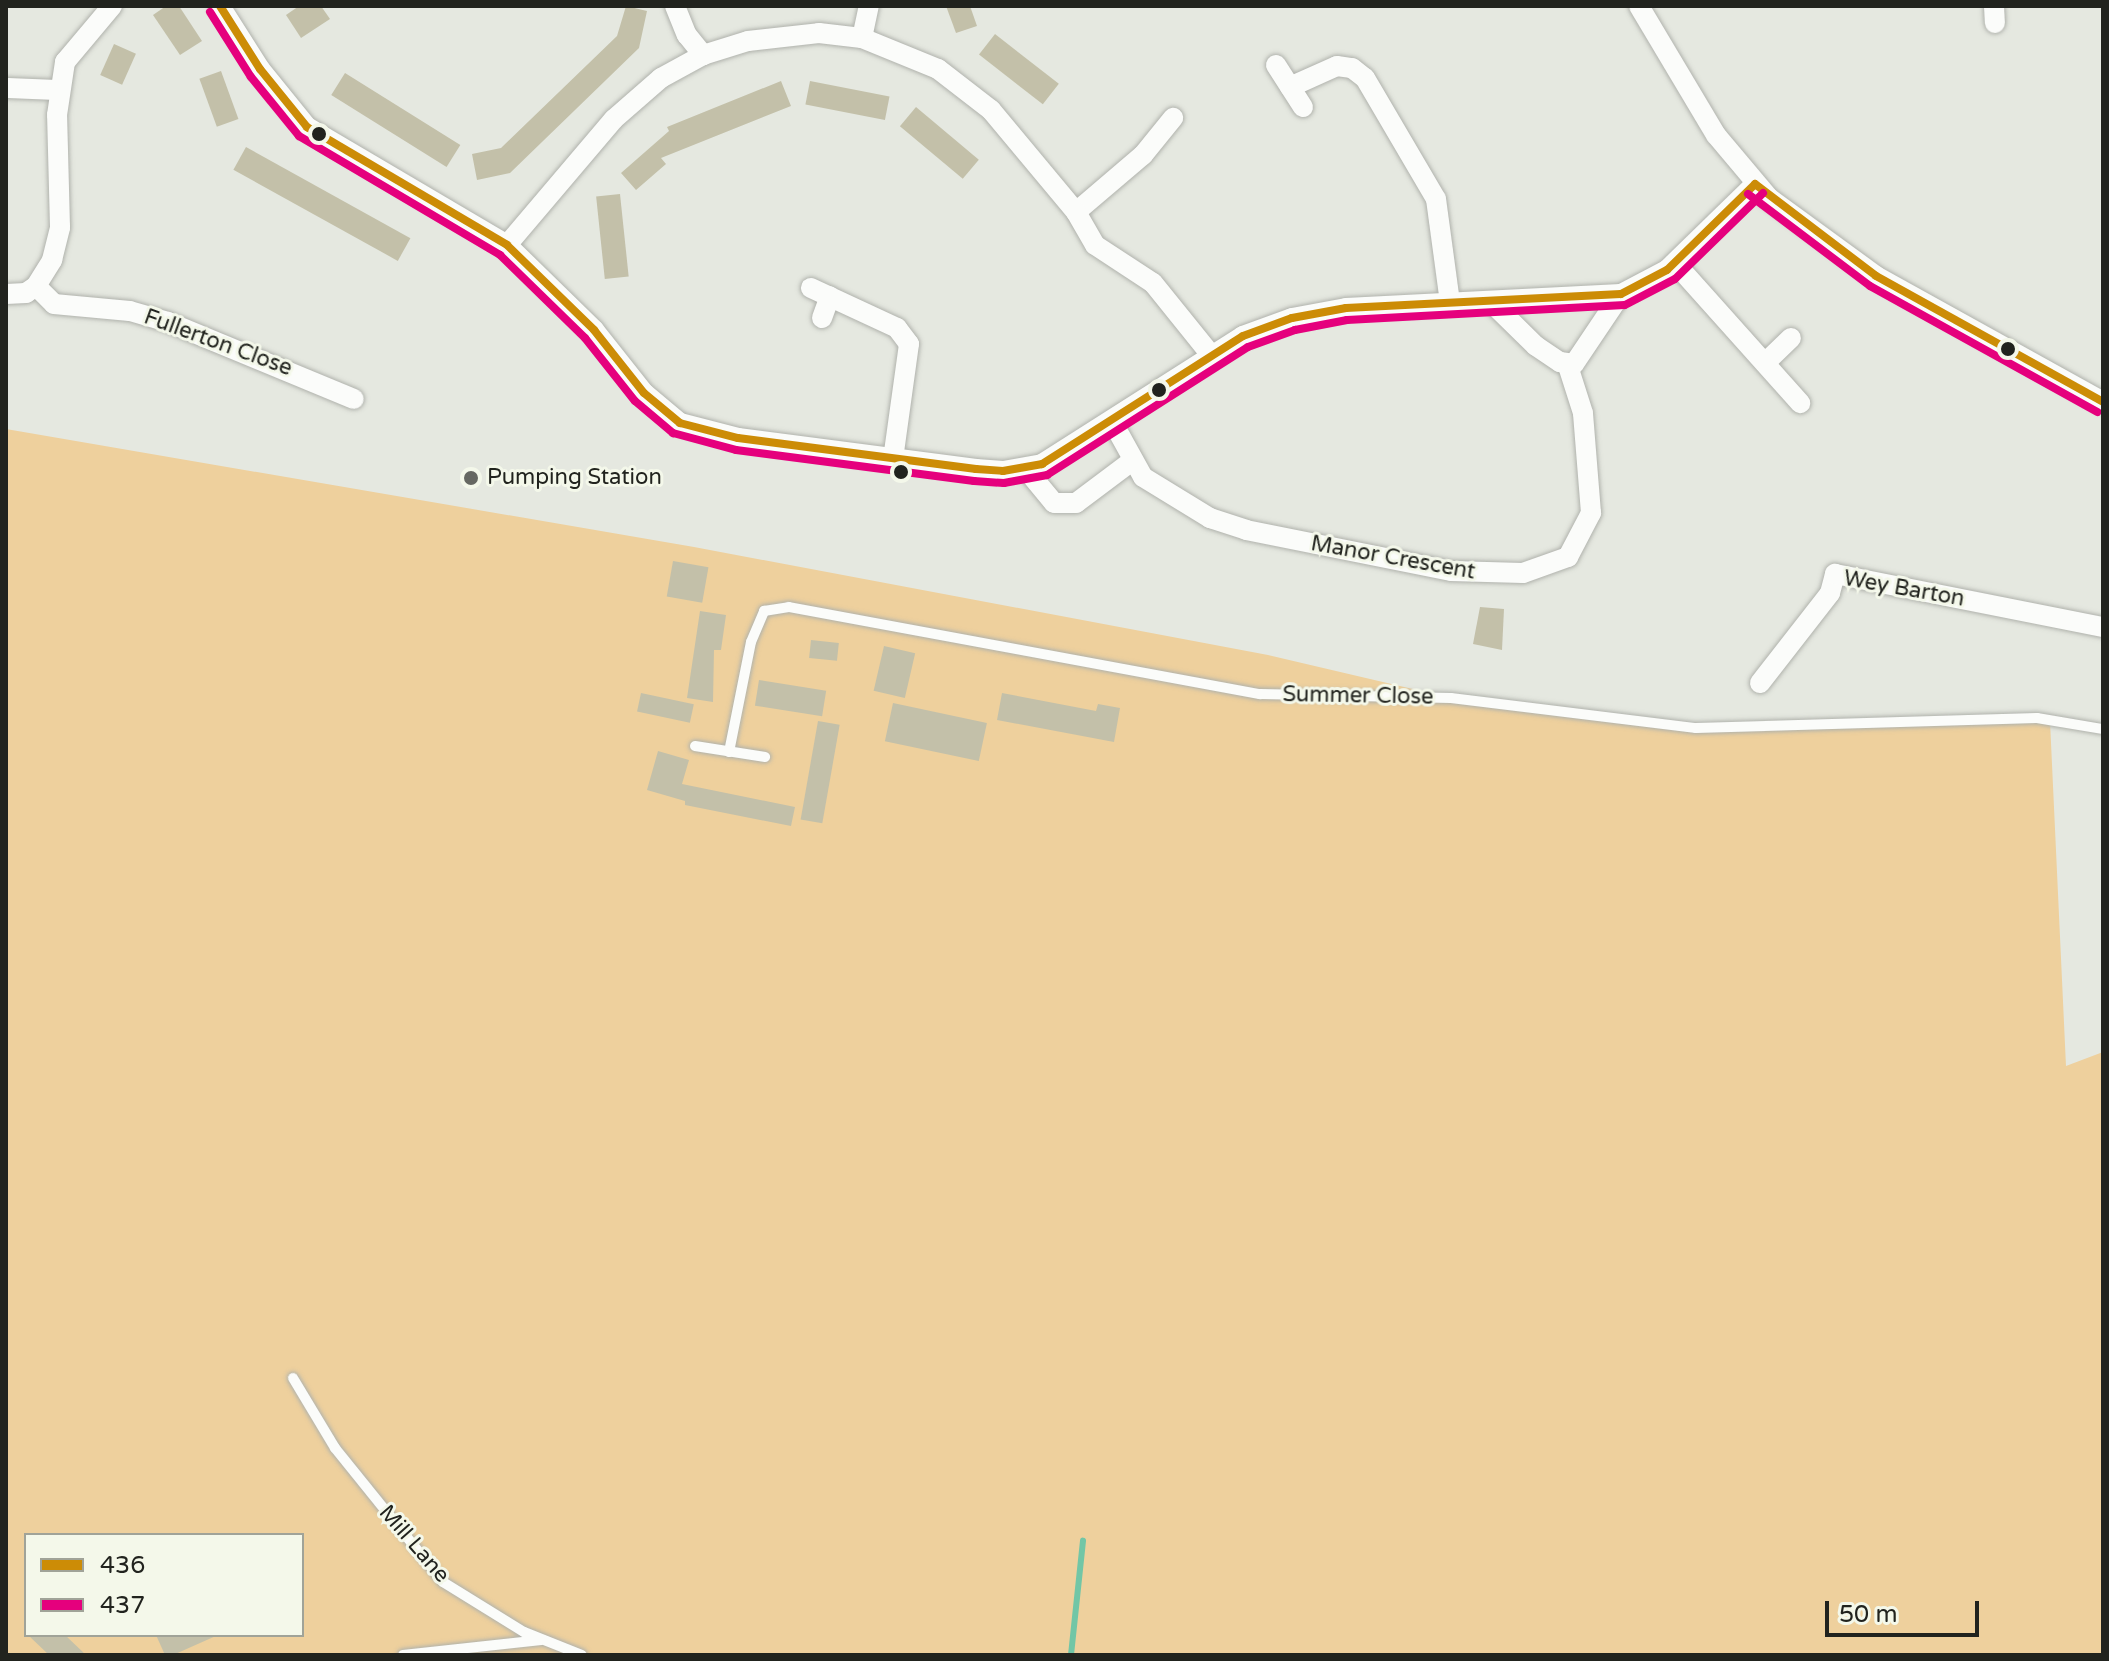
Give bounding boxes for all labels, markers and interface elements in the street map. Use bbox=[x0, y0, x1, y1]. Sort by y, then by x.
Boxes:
unlabelled marker bbox=[311, 126, 327, 142]
street label: Fullerton Close bbox=[140, 304, 296, 382]
unlabelled marker bbox=[2000, 341, 2016, 357]
unlabelled marker bbox=[1151, 382, 1167, 398]
unlabelled marker bbox=[893, 464, 909, 480]
place label: Pumping Station bbox=[487, 465, 662, 491]
marker: Pumping Station bbox=[462, 469, 480, 487]
street label: Manor Crescent bbox=[1309, 531, 1477, 585]
street label: Wey Barton bbox=[1842, 565, 1966, 613]
street label: Summer Close bbox=[1282, 681, 1434, 711]
street label: Mill Lane bbox=[373, 1500, 455, 1588]
legend bbox=[24, 1533, 304, 1637]
text: 436 bbox=[100, 1551, 145, 1580]
scale bar bbox=[1829, 1585, 1983, 1635]
text: 437 bbox=[100, 1591, 145, 1620]
text: 50 m bbox=[1839, 1600, 1897, 1629]

